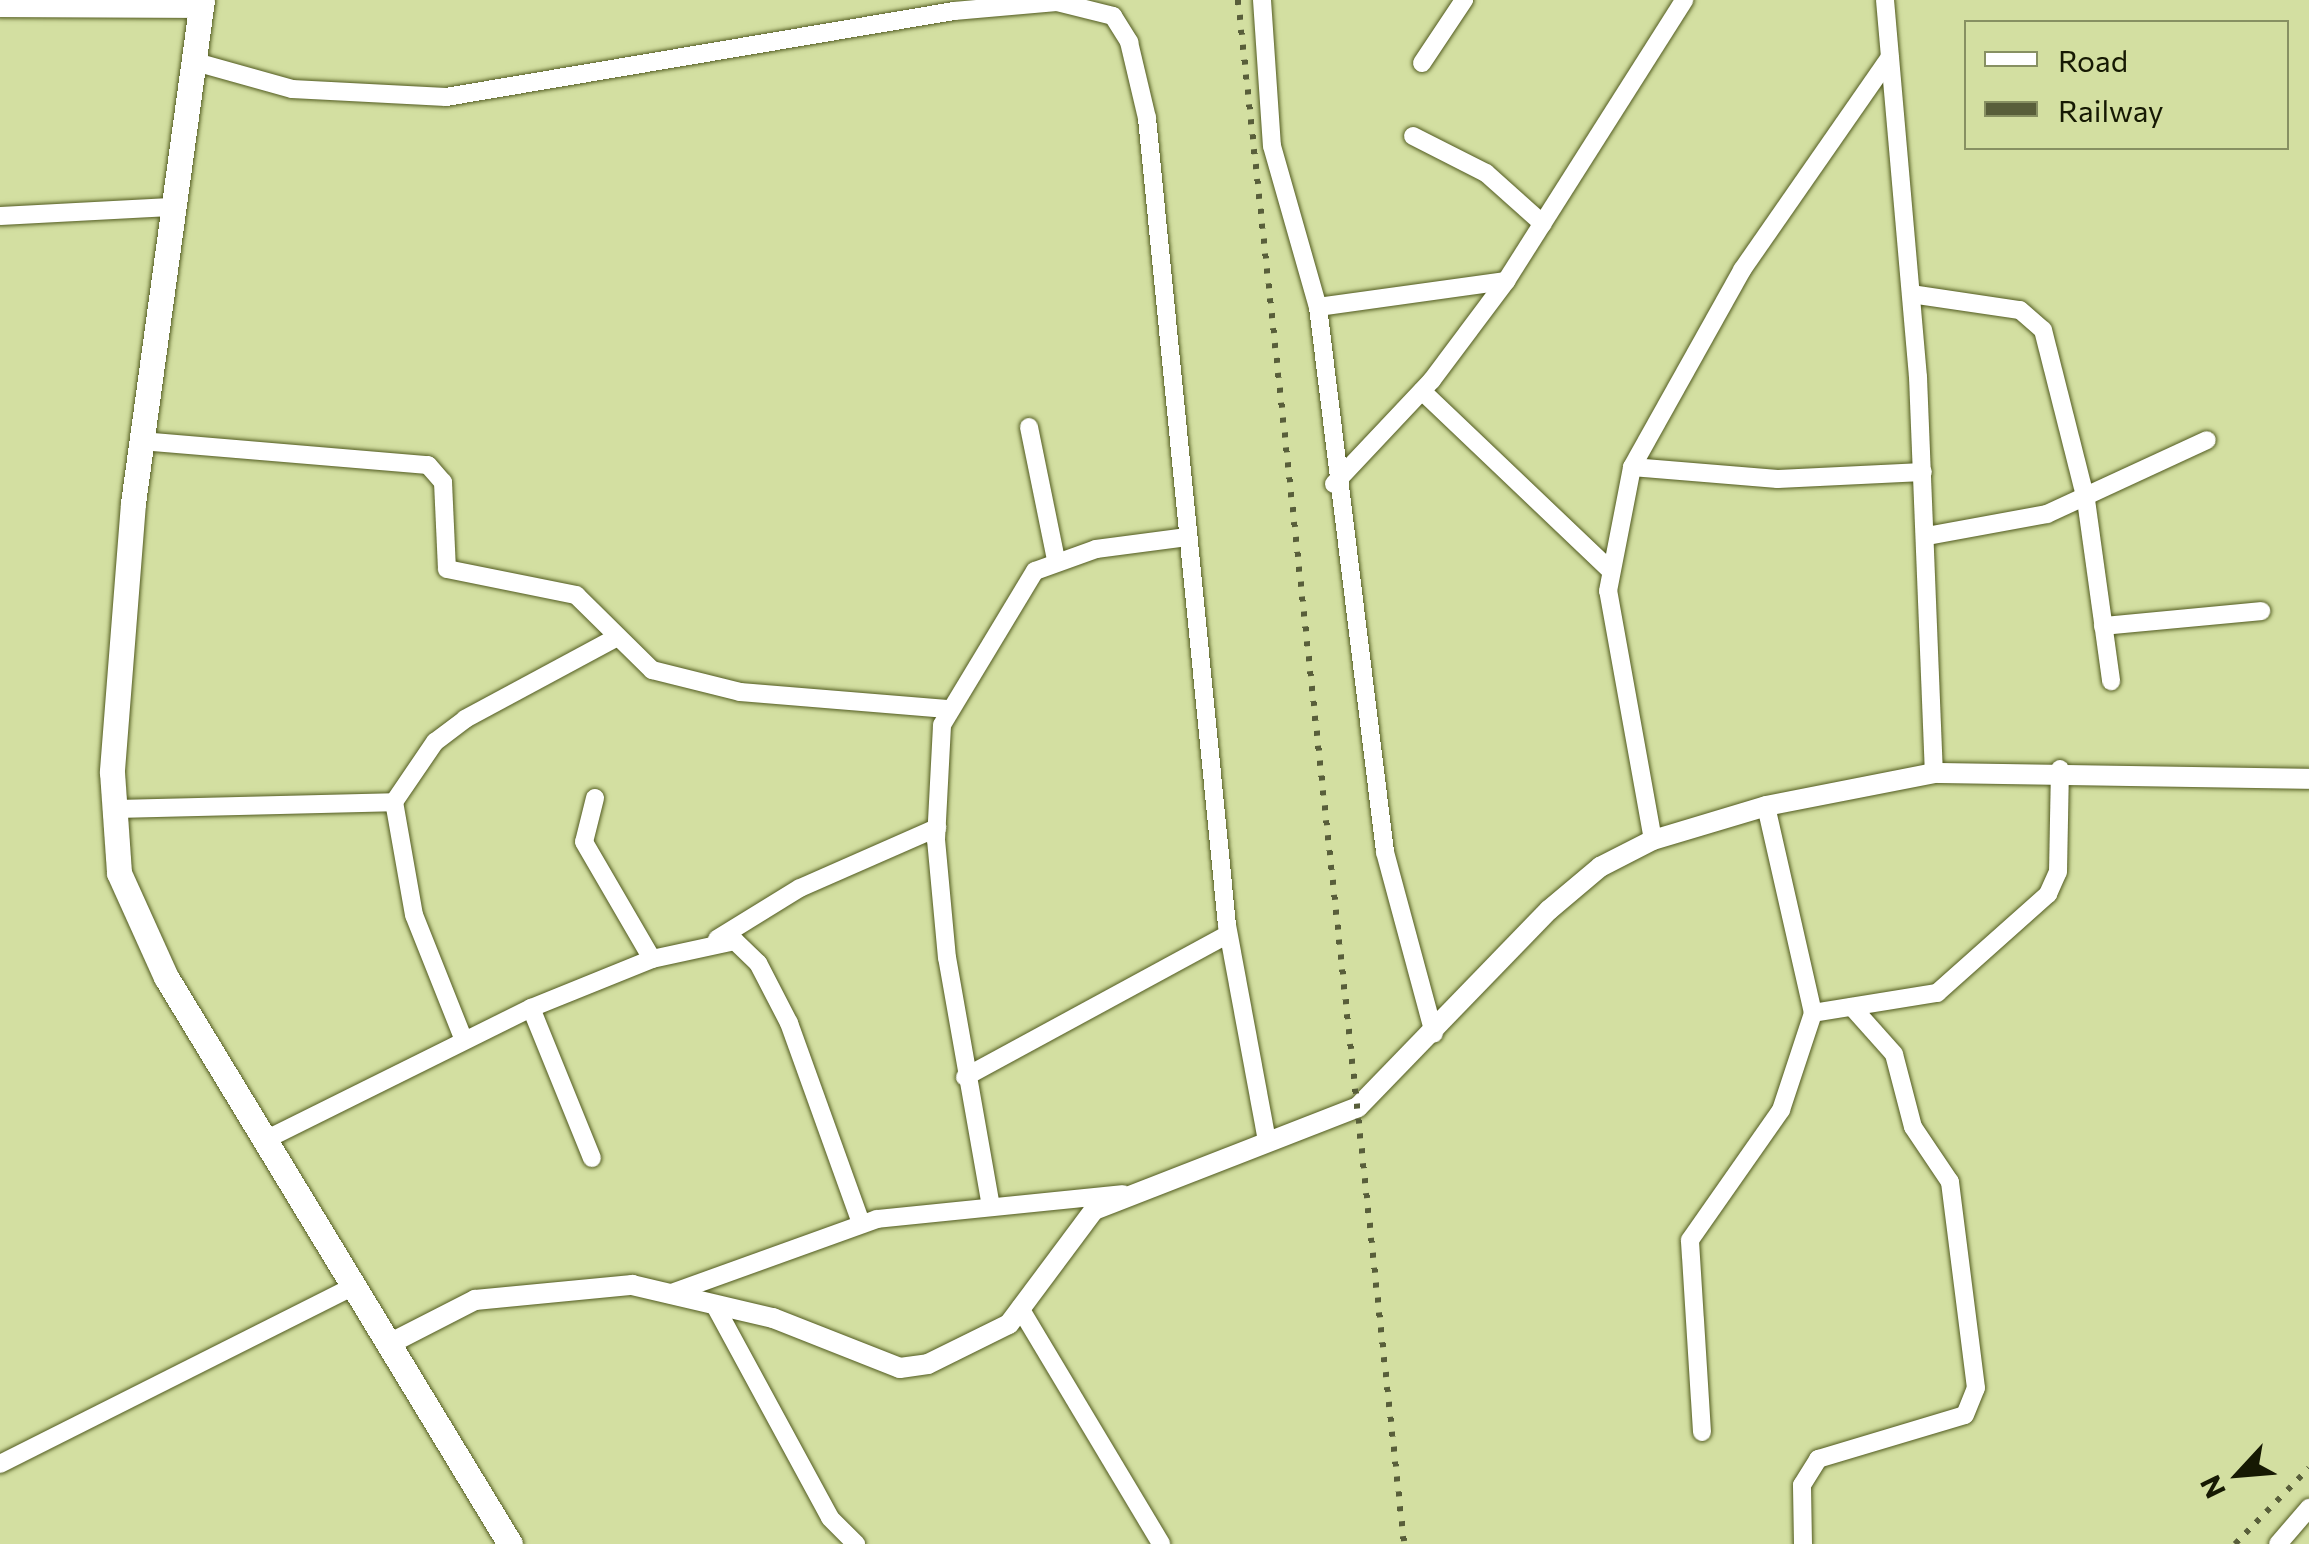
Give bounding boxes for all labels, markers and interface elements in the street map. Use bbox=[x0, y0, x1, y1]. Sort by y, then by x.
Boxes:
legend bbox=[1964, 20, 2289, 150]
text: Road bbox=[2058, 41, 2128, 78]
text: Railway bbox=[2058, 91, 2164, 128]
north arrow bbox=[2189, 1424, 2289, 1524]
text: N bbox=[2192, 1470, 2232, 1504]

